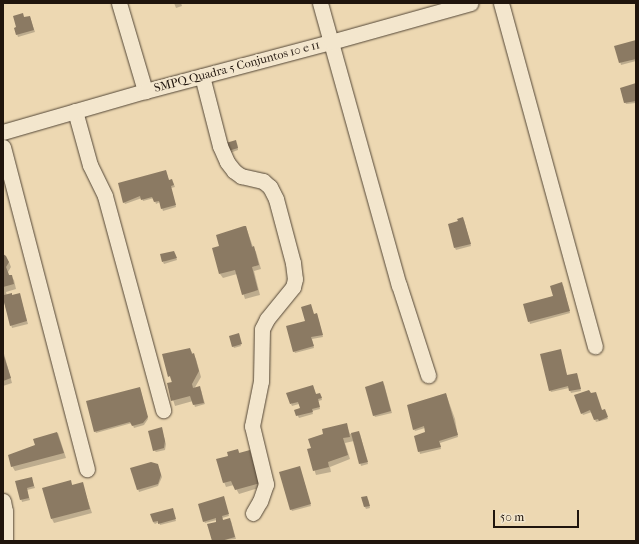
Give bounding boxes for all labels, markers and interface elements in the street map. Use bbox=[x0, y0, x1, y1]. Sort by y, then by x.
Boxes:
street label: SMPQ Quadra 5 Conjuntos 10 e 11 bbox=[153, 38, 321, 96]
scale bar bbox=[495, 502, 581, 528]
text: 50 m bbox=[500, 510, 524, 524]

